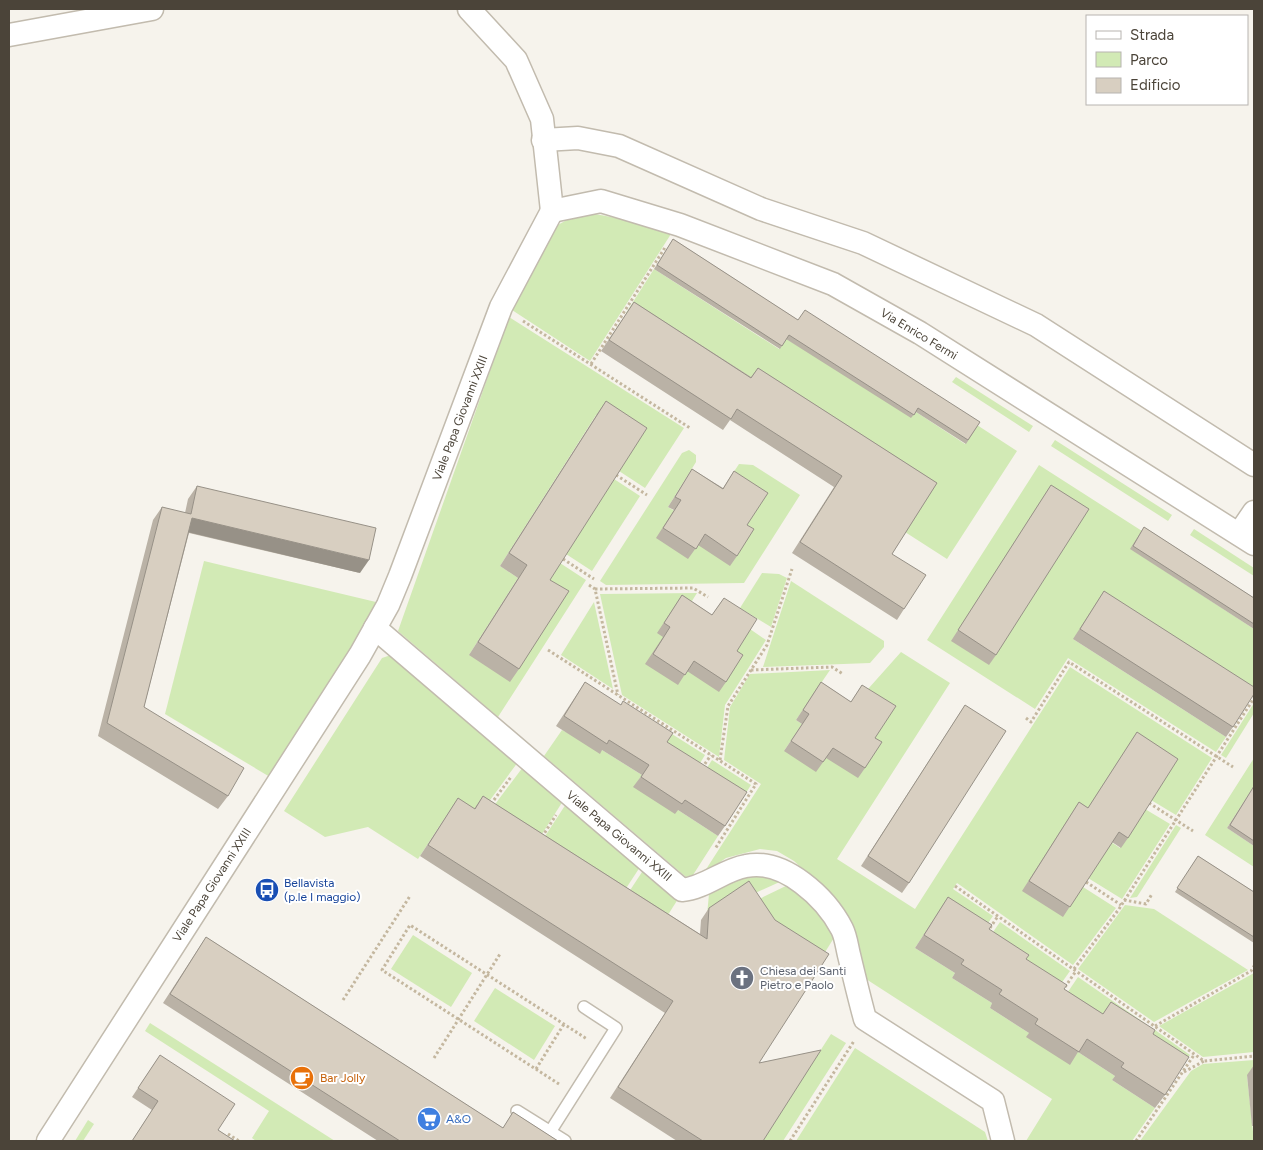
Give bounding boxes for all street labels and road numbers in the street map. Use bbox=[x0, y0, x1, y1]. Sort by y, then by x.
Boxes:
street label: Via Enrico Fermi bbox=[878, 306, 960, 362]
street label: Viale Papa Giovanni XXIII bbox=[430, 353, 490, 483]
street label: Viale Papa Giovanni XXIII bbox=[564, 788, 674, 884]
street label: Viale Papa Giovanni XXIII bbox=[170, 825, 254, 945]

